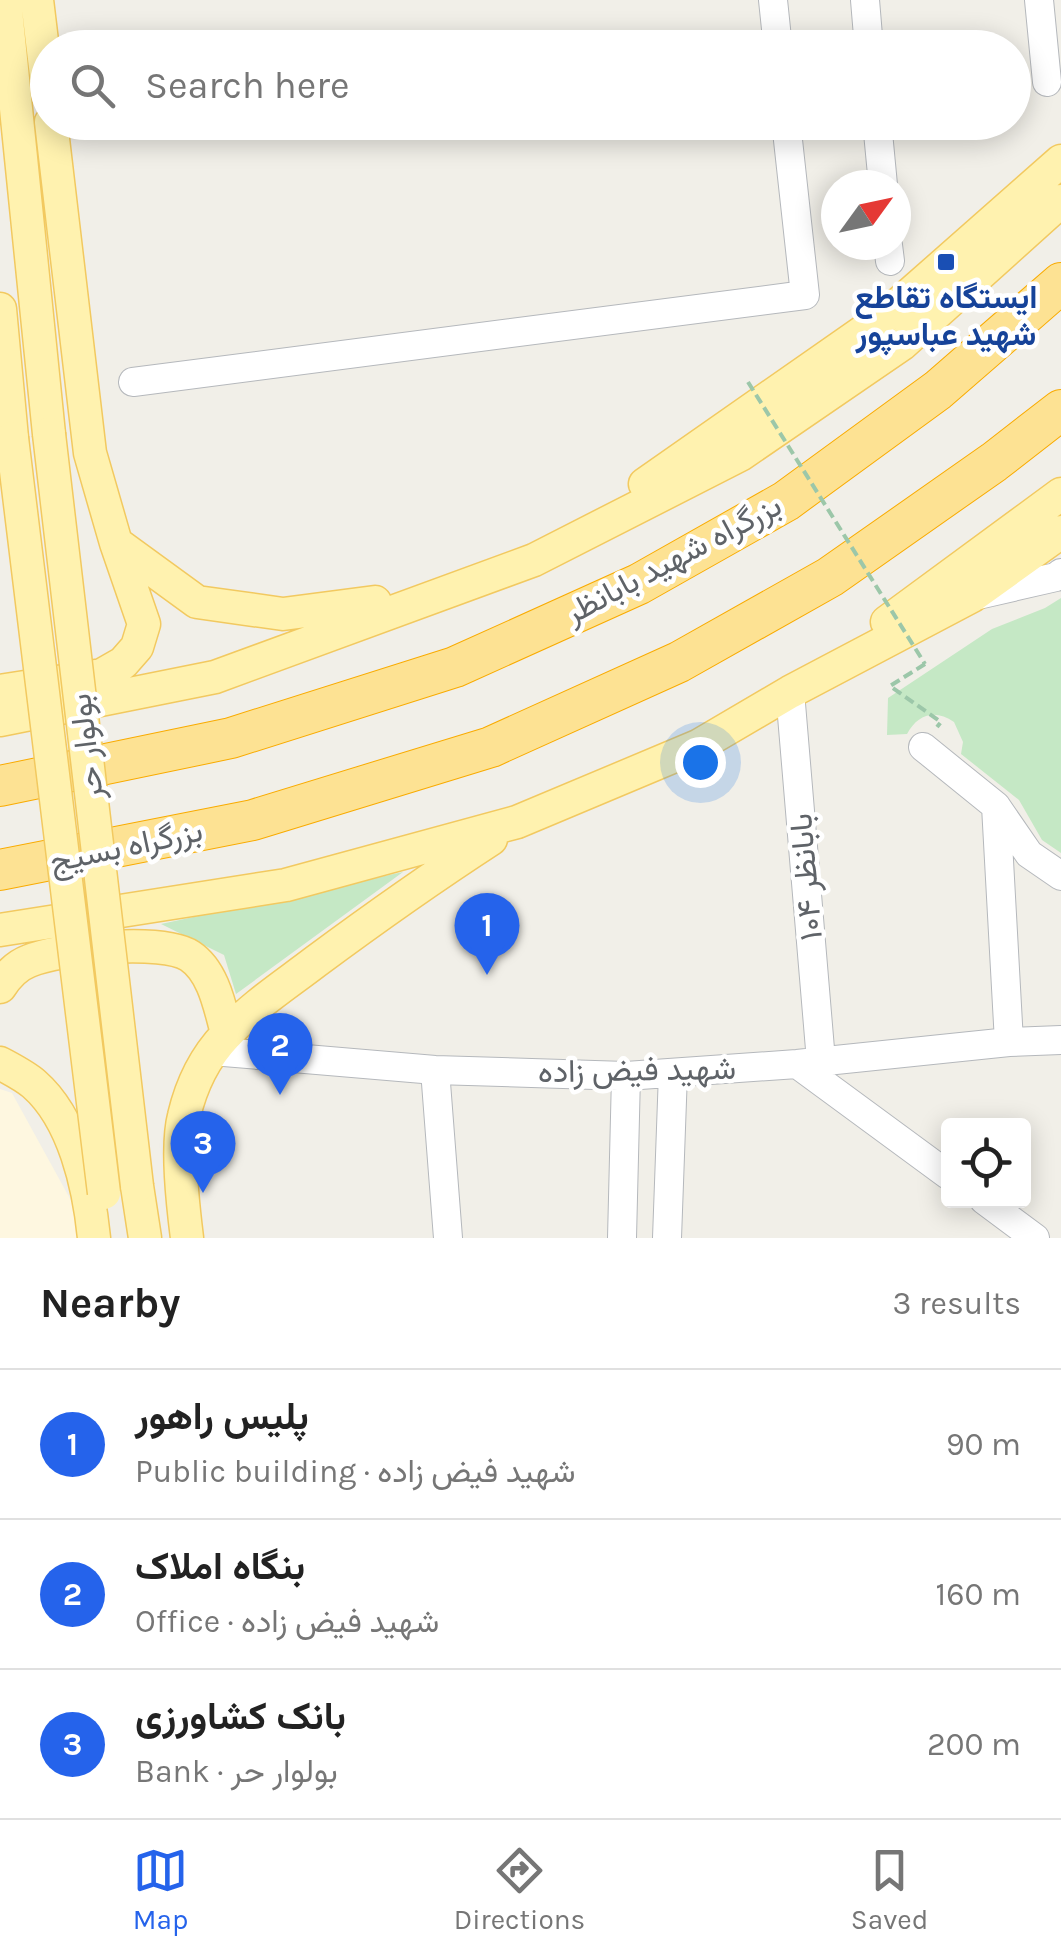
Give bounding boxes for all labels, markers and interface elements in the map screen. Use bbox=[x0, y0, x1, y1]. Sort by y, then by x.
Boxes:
search box bbox=[30, 30, 1031, 140]
icon: search bbox=[65, 58, 120, 113]
text: Search here bbox=[145, 63, 349, 108]
north arrow bbox=[821, 170, 911, 260]
marker: ایستگاه تقاطع شهید عباسپور bbox=[935, 251, 957, 273]
place label: ایستگاه تقاطع شهید عباسپور bbox=[855, 279, 1037, 356]
street label: بزرگراه شهید بابانظر bbox=[558, 486, 788, 633]
street label: بولوار حر bbox=[61, 692, 112, 803]
your location bbox=[675, 737, 726, 788]
street label: بزرگراه بسیج bbox=[46, 812, 206, 883]
street label: بابانظر ۱۰۴ bbox=[782, 812, 831, 942]
pin: 1 bbox=[454, 892, 520, 975]
pin: 2 bbox=[248, 1012, 312, 1095]
street label: شهید فیض زاده bbox=[538, 1050, 736, 1091]
pin: 3 bbox=[170, 1110, 236, 1193]
map controls bbox=[941, 1118, 1031, 1208]
button: locate bbox=[941, 1118, 1031, 1208]
text: Nearby bbox=[40, 1278, 180, 1328]
text: 3 results bbox=[893, 1285, 1021, 1322]
text: پلیس راهور bbox=[135, 1394, 309, 1439]
text: 1 bbox=[67, 1426, 78, 1463]
text: 90 m bbox=[946, 1426, 1021, 1463]
text: Public building · شهید فیض زاده bbox=[135, 1453, 576, 1490]
text: بنگاه املاک bbox=[135, 1544, 305, 1589]
text: 2 bbox=[63, 1576, 82, 1613]
text: 160 m bbox=[936, 1576, 1021, 1613]
text: Office · شهید فیض زاده bbox=[135, 1603, 439, 1640]
text: بانک کشاورزی bbox=[135, 1694, 346, 1739]
text: 3 bbox=[63, 1726, 82, 1763]
text: 200 m bbox=[927, 1726, 1021, 1763]
text: Bank · بولوار حر bbox=[135, 1753, 338, 1790]
tab: Map bbox=[133, 1843, 188, 1936]
tab: Directions bbox=[454, 1843, 585, 1936]
tab: Saved bbox=[851, 1843, 928, 1936]

